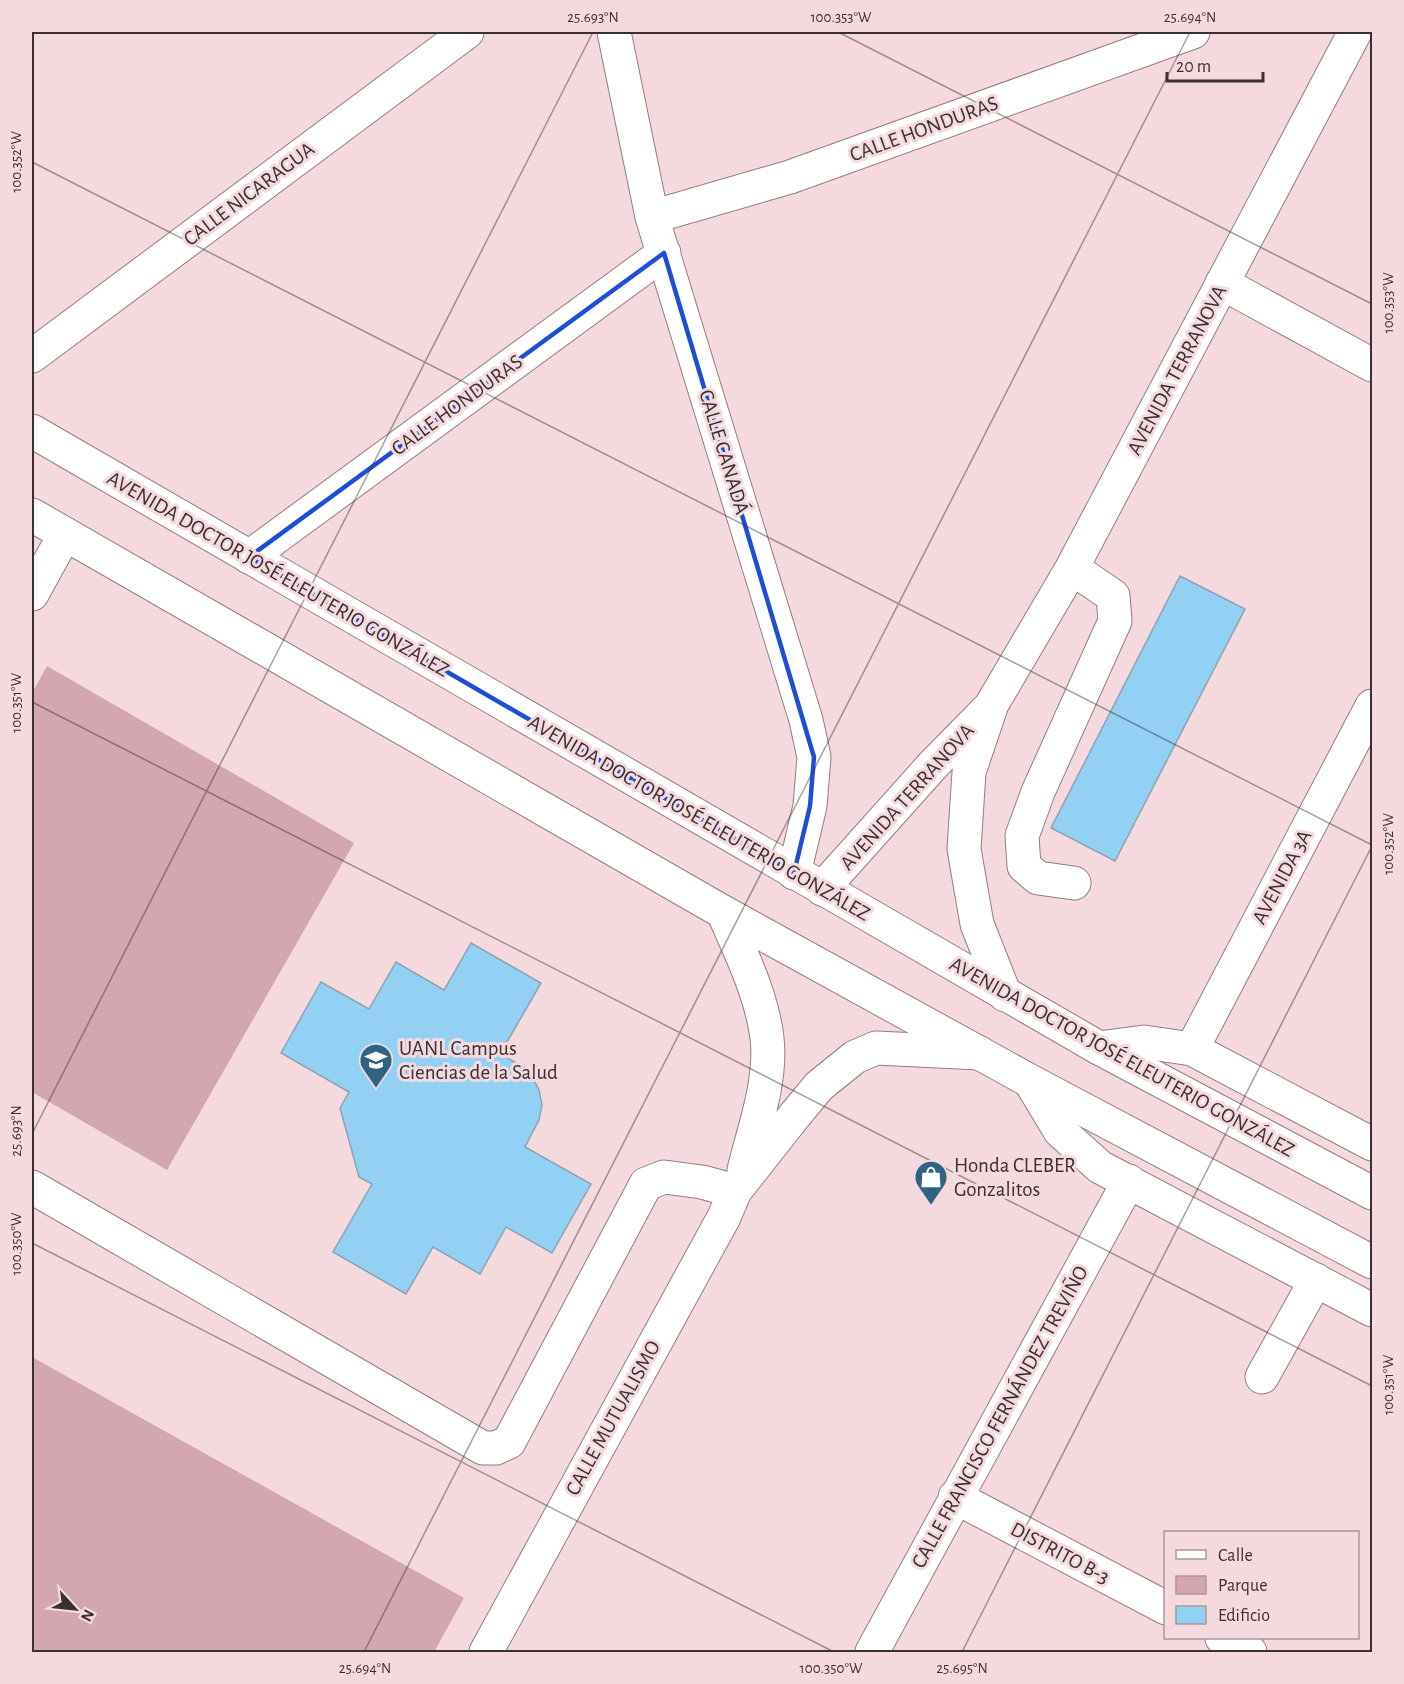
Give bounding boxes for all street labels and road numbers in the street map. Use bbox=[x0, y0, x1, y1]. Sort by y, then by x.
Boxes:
street label: CALLE HONDURAS bbox=[847, 92, 1001, 166]
street label: CALLE NICARAGUA bbox=[180, 138, 318, 250]
street label: AVENIDA TERRANOVA bbox=[1123, 282, 1231, 458]
street label: CALLE HONDURAS bbox=[388, 351, 526, 459]
street label: CALLE CANADÁ bbox=[695, 387, 755, 517]
street label: AVENIDA DOCTOR JOSÉ ELEUTERIO GONZÁLEZ bbox=[103, 465, 454, 681]
street label: AVENIDA DOCTOR JOSÉ ELEUTERIO GONZÁLEZ bbox=[524, 709, 875, 925]
street label: AVENIDA TERRANOVA bbox=[836, 720, 978, 874]
street label: AVENIDA 3A bbox=[1248, 826, 1316, 928]
street label: AVENIDA DOCTOR JOSÉ ELEUTERIO GONZÁLEZ bbox=[946, 951, 1299, 1161]
street label: CALLE FRANCISCO FERNÁNDEZ TREVIÑO bbox=[906, 1261, 1092, 1572]
street label: CALLE MUTUALISMO bbox=[562, 1337, 664, 1499]
street label: DISTRITO B-3 bbox=[1007, 1518, 1113, 1588]

